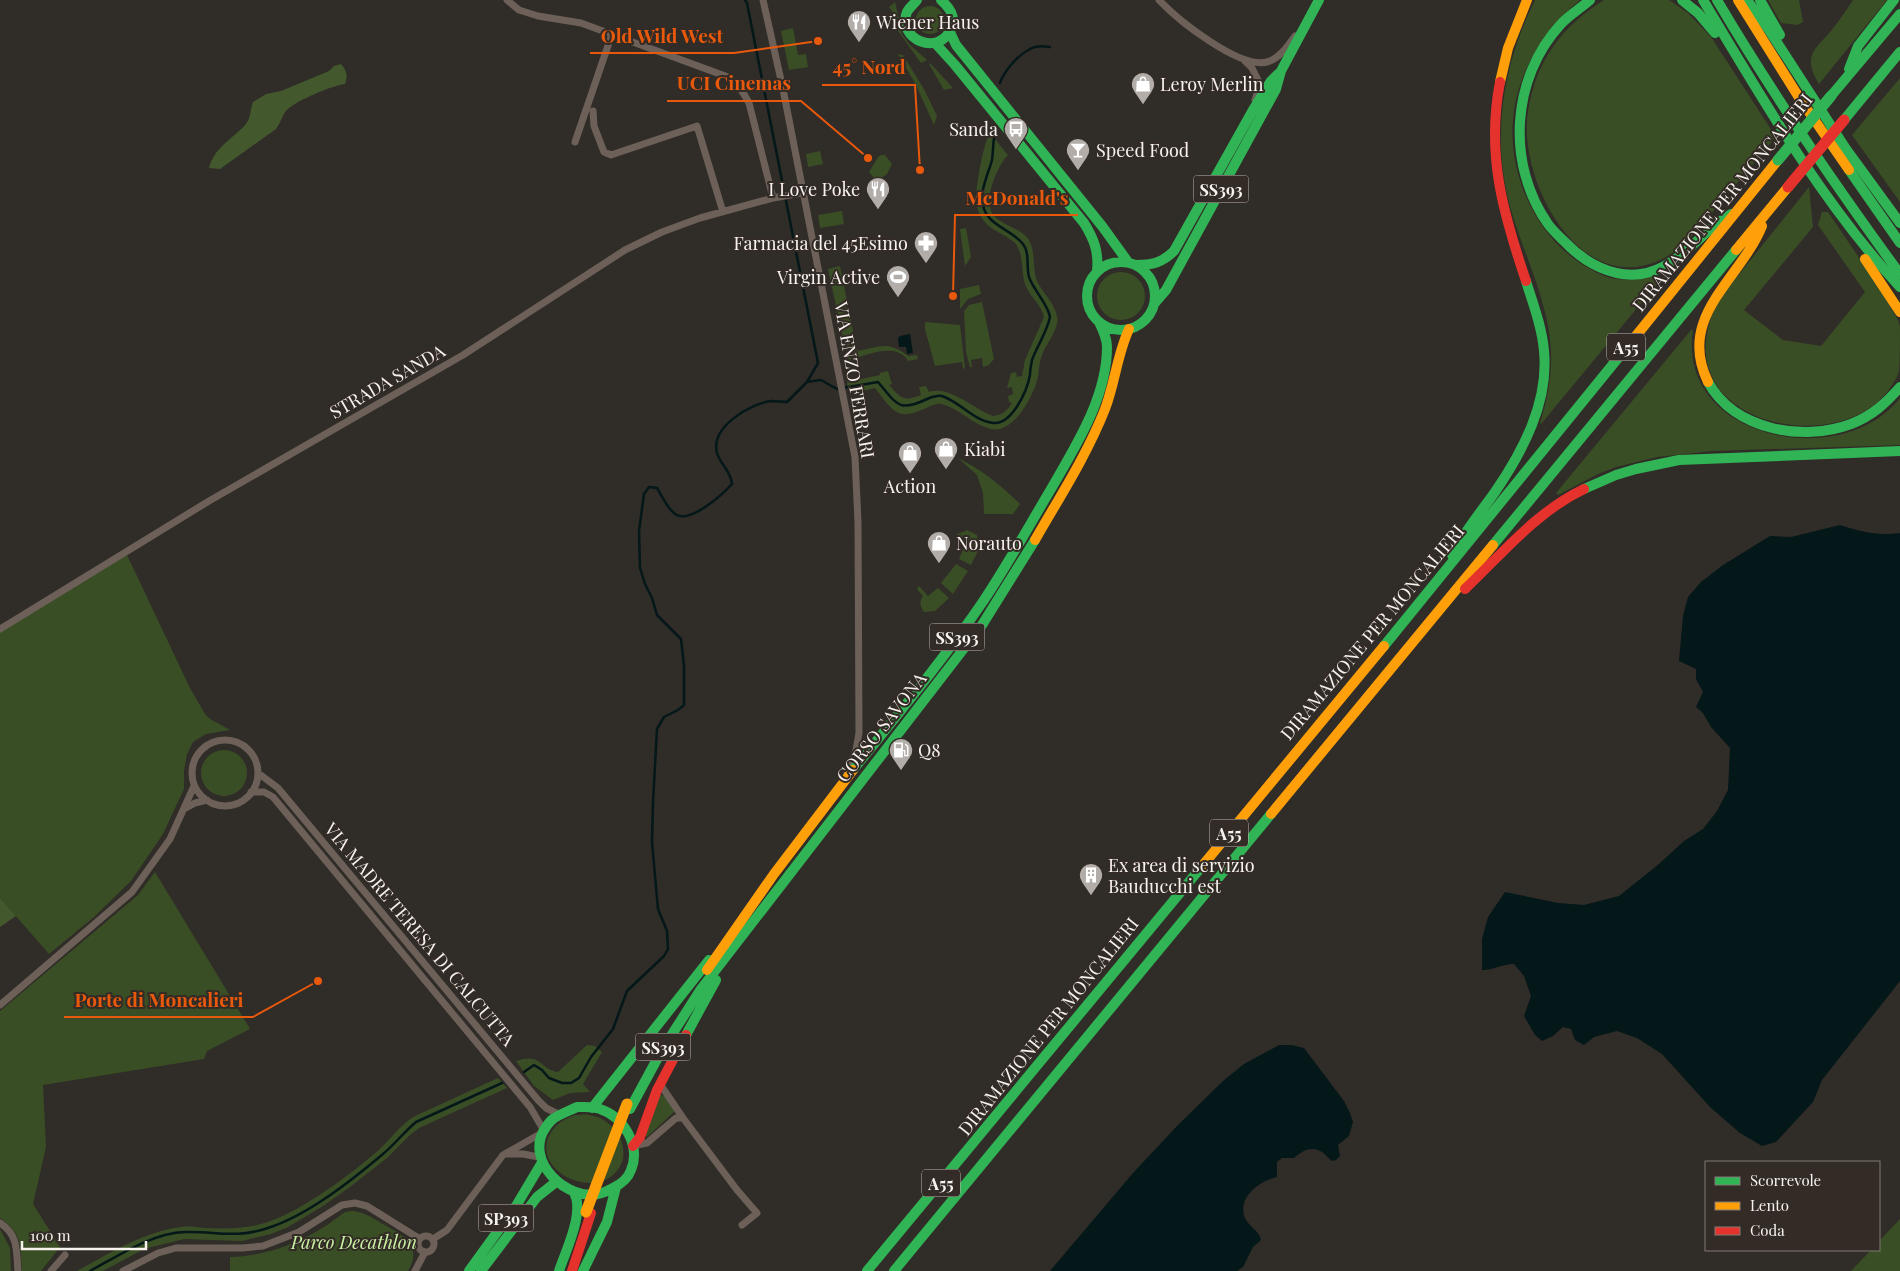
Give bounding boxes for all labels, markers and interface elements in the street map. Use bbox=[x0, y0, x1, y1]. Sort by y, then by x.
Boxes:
restaurant icon: Wiener Haus bbox=[846, 9, 872, 43]
place label: Wiener Haus bbox=[875, 10, 979, 34]
callout: Old Wild West bbox=[590, 19, 734, 53]
text: Old Wild West bbox=[601, 22, 724, 48]
callout: 45° Nord bbox=[822, 51, 915, 85]
text: 45° Nord bbox=[832, 53, 906, 79]
callout: UCI Cinemas bbox=[667, 67, 801, 101]
text: UCI Cinemas bbox=[677, 69, 791, 95]
shop icon: Leroy Merlin bbox=[1130, 71, 1156, 105]
place label: Leroy Merlin bbox=[1160, 72, 1264, 96]
street label: DIRAMAZIONE PER MONCALIERI bbox=[1626, 88, 1818, 316]
bus stop icon: Sanda bbox=[1003, 116, 1029, 150]
place label: Sanda bbox=[949, 117, 998, 141]
bar icon: Speed Food bbox=[1065, 137, 1091, 171]
place label: Speed Food bbox=[1096, 138, 1190, 162]
road number: SS393 bbox=[1194, 175, 1248, 202]
restaurant icon: I Love Poke bbox=[865, 176, 891, 210]
place label: I Love Poke bbox=[768, 177, 860, 201]
callout: McDonald's bbox=[955, 181, 1078, 215]
text: McDonald's bbox=[965, 184, 1069, 210]
pharmacy icon: Farmacia del 45Esimo bbox=[913, 230, 939, 264]
place label: Farmacia del 45Esimo bbox=[734, 231, 908, 255]
sports icon: Virgin Active bbox=[885, 264, 911, 298]
place label: Virgin Active bbox=[776, 265, 880, 289]
street label: VIA ENZO FERRARI bbox=[829, 299, 881, 460]
road number: A55 bbox=[1607, 334, 1645, 361]
street label: STRADA SANDA bbox=[325, 338, 450, 424]
shop icon: Kiabi bbox=[933, 436, 959, 470]
place label: Kiabi bbox=[964, 437, 1005, 461]
shop icon: Action bbox=[897, 440, 923, 474]
place label: Action bbox=[883, 474, 936, 498]
street label: DIRAMAZIONE PER MONCALIERI bbox=[1275, 519, 1469, 745]
shop icon: Norauto bbox=[926, 530, 952, 564]
place label: Norauto bbox=[956, 531, 1022, 555]
road number: SS393 bbox=[930, 624, 984, 650]
street label: CORSO SAVONA bbox=[831, 667, 932, 787]
fuel station icon: Q8 bbox=[888, 737, 914, 771]
place label: Q8 bbox=[918, 738, 941, 762]
street label: VIA MADRE TERESA DI CALCUTTA bbox=[319, 817, 521, 1051]
road number: A55 bbox=[1210, 820, 1248, 846]
place label: Ex area di servizio Bauducchi est bbox=[1108, 853, 1255, 898]
building icon: Ex area di servizio Bauducchi est bbox=[1078, 862, 1104, 896]
street label: DIRAMAZIONE PER MONCALIERI bbox=[952, 912, 1144, 1140]
callout: Porte di Moncalieri bbox=[64, 983, 253, 1017]
text: Porte di Moncalieri bbox=[74, 986, 244, 1012]
road number: SS393 bbox=[636, 1034, 690, 1060]
legend bbox=[1705, 1161, 1880, 1251]
road number: A55 bbox=[922, 1170, 960, 1196]
text: Scorrevole bbox=[1750, 1170, 1821, 1190]
text: Lento bbox=[1750, 1195, 1789, 1215]
road number: SP393 bbox=[478, 1204, 534, 1232]
scale bar bbox=[22, 1218, 146, 1250]
text: Coda bbox=[1750, 1220, 1785, 1240]
text: 100 m bbox=[30, 1225, 71, 1245]
park label: Parco Decathlon bbox=[290, 1230, 417, 1254]

